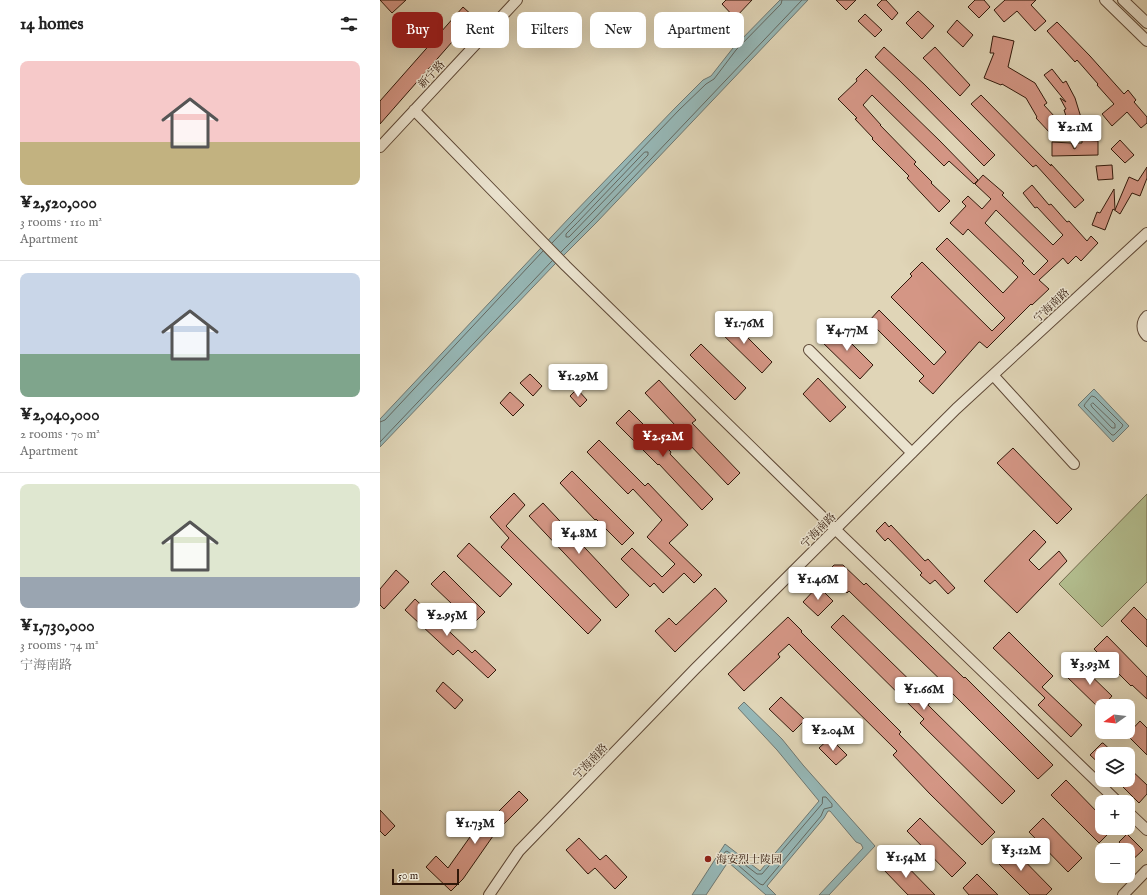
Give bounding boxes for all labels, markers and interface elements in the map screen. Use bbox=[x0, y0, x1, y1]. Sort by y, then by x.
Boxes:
chip: Buy bbox=[392, 12, 443, 48]
chip: Rent bbox=[451, 12, 509, 48]
chip: Filters bbox=[517, 12, 582, 48]
chip: New bbox=[590, 12, 646, 48]
chip: Apartment bbox=[654, 12, 744, 48]
icon: filters bbox=[338, 13, 360, 35]
text: 14 homes bbox=[20, 14, 83, 35]
street label: 新宁路 bbox=[415, 58, 448, 92]
icon: home bbox=[154, 87, 226, 159]
pin: ¥2.1M bbox=[1047, 115, 1103, 149]
text: ¥2.1M bbox=[1057, 119, 1093, 136]
text: ¥2,520,000 bbox=[20, 193, 97, 214]
text: 3 rooms · 110 m² bbox=[20, 214, 102, 231]
text: Apartment bbox=[20, 231, 78, 248]
street label: 宁海南路 bbox=[1031, 286, 1073, 326]
icon: home bbox=[154, 299, 226, 371]
pin: ¥1.76M bbox=[711, 311, 777, 345]
text: ¥1.76M bbox=[724, 315, 764, 332]
pin: ¥4.77M bbox=[814, 318, 880, 352]
text: ¥4.77M bbox=[826, 322, 868, 339]
pin: ¥1.29M bbox=[545, 364, 611, 398]
text: ¥1.29M bbox=[557, 368, 599, 385]
text: ¥2,040,000 bbox=[20, 405, 100, 426]
pin: ¥2.52M bbox=[630, 424, 696, 458]
text: 2 rooms · 70 m² bbox=[20, 426, 100, 443]
text: ¥2.52M bbox=[642, 428, 684, 445]
text: Apartment bbox=[20, 443, 78, 460]
icon: home bbox=[154, 510, 226, 582]
street label: 宁海南路 bbox=[798, 510, 839, 551]
pin: ¥4.8M bbox=[551, 521, 607, 555]
text: ¥4.8M bbox=[561, 525, 597, 542]
pin: ¥1.46M bbox=[785, 567, 851, 601]
text: ¥1.46M bbox=[797, 571, 839, 588]
pin: ¥2.95M bbox=[414, 603, 480, 637]
text: ¥2.95M bbox=[427, 607, 467, 624]
text: ¥1,730,000 bbox=[20, 616, 95, 637]
text: 3 rooms · 74 m² bbox=[20, 637, 99, 654]
pin: ¥3.93M bbox=[1057, 652, 1123, 686]
text: ¥3.93M bbox=[1070, 656, 1110, 673]
text: 宁海南路 bbox=[20, 657, 72, 674]
pin: ¥1.66M bbox=[891, 677, 957, 711]
text: ¥1.66M bbox=[904, 681, 944, 698]
north arrow bbox=[1095, 699, 1135, 739]
map controls bbox=[1095, 699, 1135, 883]
pin: ¥2.04M bbox=[800, 718, 866, 752]
text: ¥2.04M bbox=[811, 722, 855, 739]
street label: 宁海南路 bbox=[570, 741, 611, 782]
button: layers bbox=[1095, 747, 1135, 787]
button: + bbox=[1095, 795, 1135, 835]
pin: ¥1.73M bbox=[442, 811, 508, 845]
text: ¥1.73M bbox=[455, 815, 495, 832]
pin: ¥3.12M bbox=[988, 838, 1054, 872]
text: ¥3.12M bbox=[1001, 842, 1041, 859]
button: − bbox=[1095, 843, 1135, 883]
pin: ¥1.54M bbox=[873, 845, 939, 879]
text: ¥1.54M bbox=[886, 849, 926, 866]
place label: 海安烈士陵园 bbox=[716, 853, 782, 867]
marker: 海安烈士陵园 bbox=[703, 854, 713, 864]
scale bar bbox=[392, 867, 459, 886]
text: 50 m bbox=[398, 869, 418, 883]

